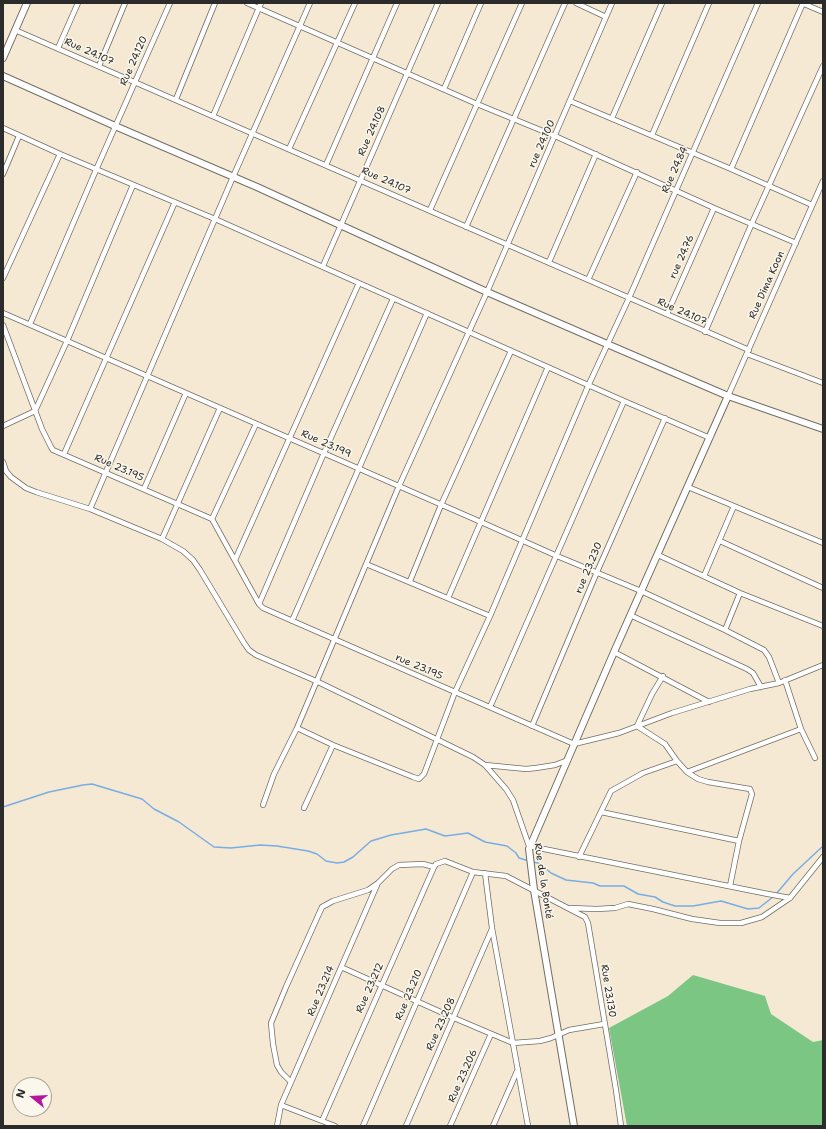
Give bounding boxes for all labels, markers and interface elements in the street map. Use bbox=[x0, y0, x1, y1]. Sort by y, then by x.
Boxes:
street label: Rue 24.120 bbox=[118, 34, 150, 88]
street label: Rue 24.107 bbox=[62, 36, 116, 68]
street label: Rue 24.108 bbox=[356, 104, 388, 158]
street label: rue 24.100 bbox=[526, 118, 558, 170]
street label: Rue 24.84 bbox=[659, 145, 691, 195]
street label: Rue 24.107 bbox=[359, 165, 413, 197]
street label: rue 24.76 bbox=[667, 233, 697, 281]
street label: Rue Dima Koon bbox=[747, 249, 787, 321]
street label: Rue 24.107 bbox=[655, 296, 709, 328]
street label: Rue 23.199 bbox=[299, 428, 353, 460]
street label: Rue 23.195 bbox=[92, 452, 146, 484]
street label: rue 23.230 bbox=[573, 541, 605, 595]
street label: rue 23.195 bbox=[393, 652, 445, 682]
street label: Rue de la Bonté bbox=[531, 842, 555, 920]
street label: Rue 23.212 bbox=[354, 961, 386, 1015]
street label: Rue 23.214 bbox=[305, 964, 337, 1018]
street label: Rue 23.130 bbox=[598, 964, 618, 1018]
street label: Rue 23.210 bbox=[393, 968, 425, 1022]
street label: Rue 23.208 bbox=[424, 995, 458, 1053]
street label: Rue 23.206 bbox=[446, 1048, 480, 1104]
north arrow bbox=[12, 1077, 52, 1117]
text: N bbox=[13, 1087, 30, 1100]

